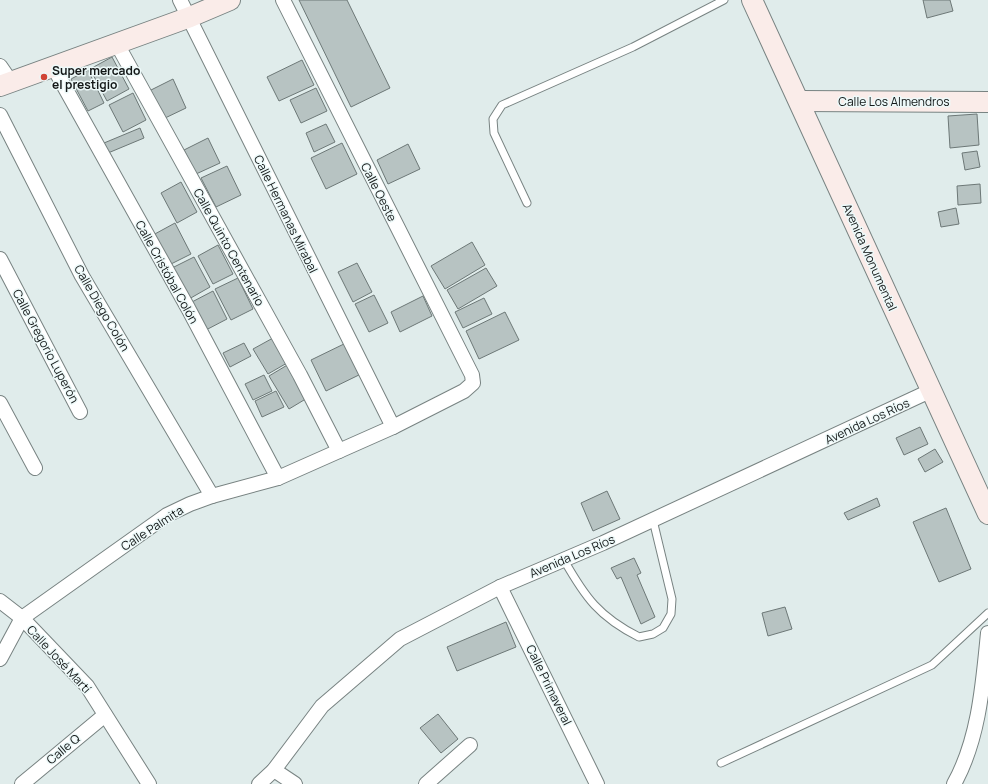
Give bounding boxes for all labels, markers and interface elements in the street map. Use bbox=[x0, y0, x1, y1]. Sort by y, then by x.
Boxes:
place label: Super mercado el prestigio bbox=[52, 62, 140, 93]
marker: Super mercado el prestigio bbox=[39, 72, 49, 82]
street label: Calle Los Almendros bbox=[838, 93, 950, 110]
street label: Calle Hermanas Mirabal bbox=[250, 152, 322, 276]
street label: Calle Oeste bbox=[357, 160, 401, 224]
street label: Calle Quinto Centenario bbox=[190, 185, 268, 309]
street label: Avenida Monumental bbox=[839, 201, 901, 313]
street label: Calle Cristóbal Colón bbox=[132, 217, 202, 327]
street label: Calle Diego Colón bbox=[70, 262, 134, 354]
street label: Calle Gregorio Luperón bbox=[9, 286, 83, 406]
street label: Avenida Los Ríos bbox=[822, 394, 912, 448]
street label: Calle Palmita bbox=[118, 501, 186, 555]
street label: Avenida Los Ríos bbox=[527, 530, 617, 582]
street label: Calle José Martí bbox=[23, 621, 95, 697]
street label: Calle Primaveral bbox=[522, 642, 576, 728]
street label: Calle Q bbox=[43, 730, 84, 768]

